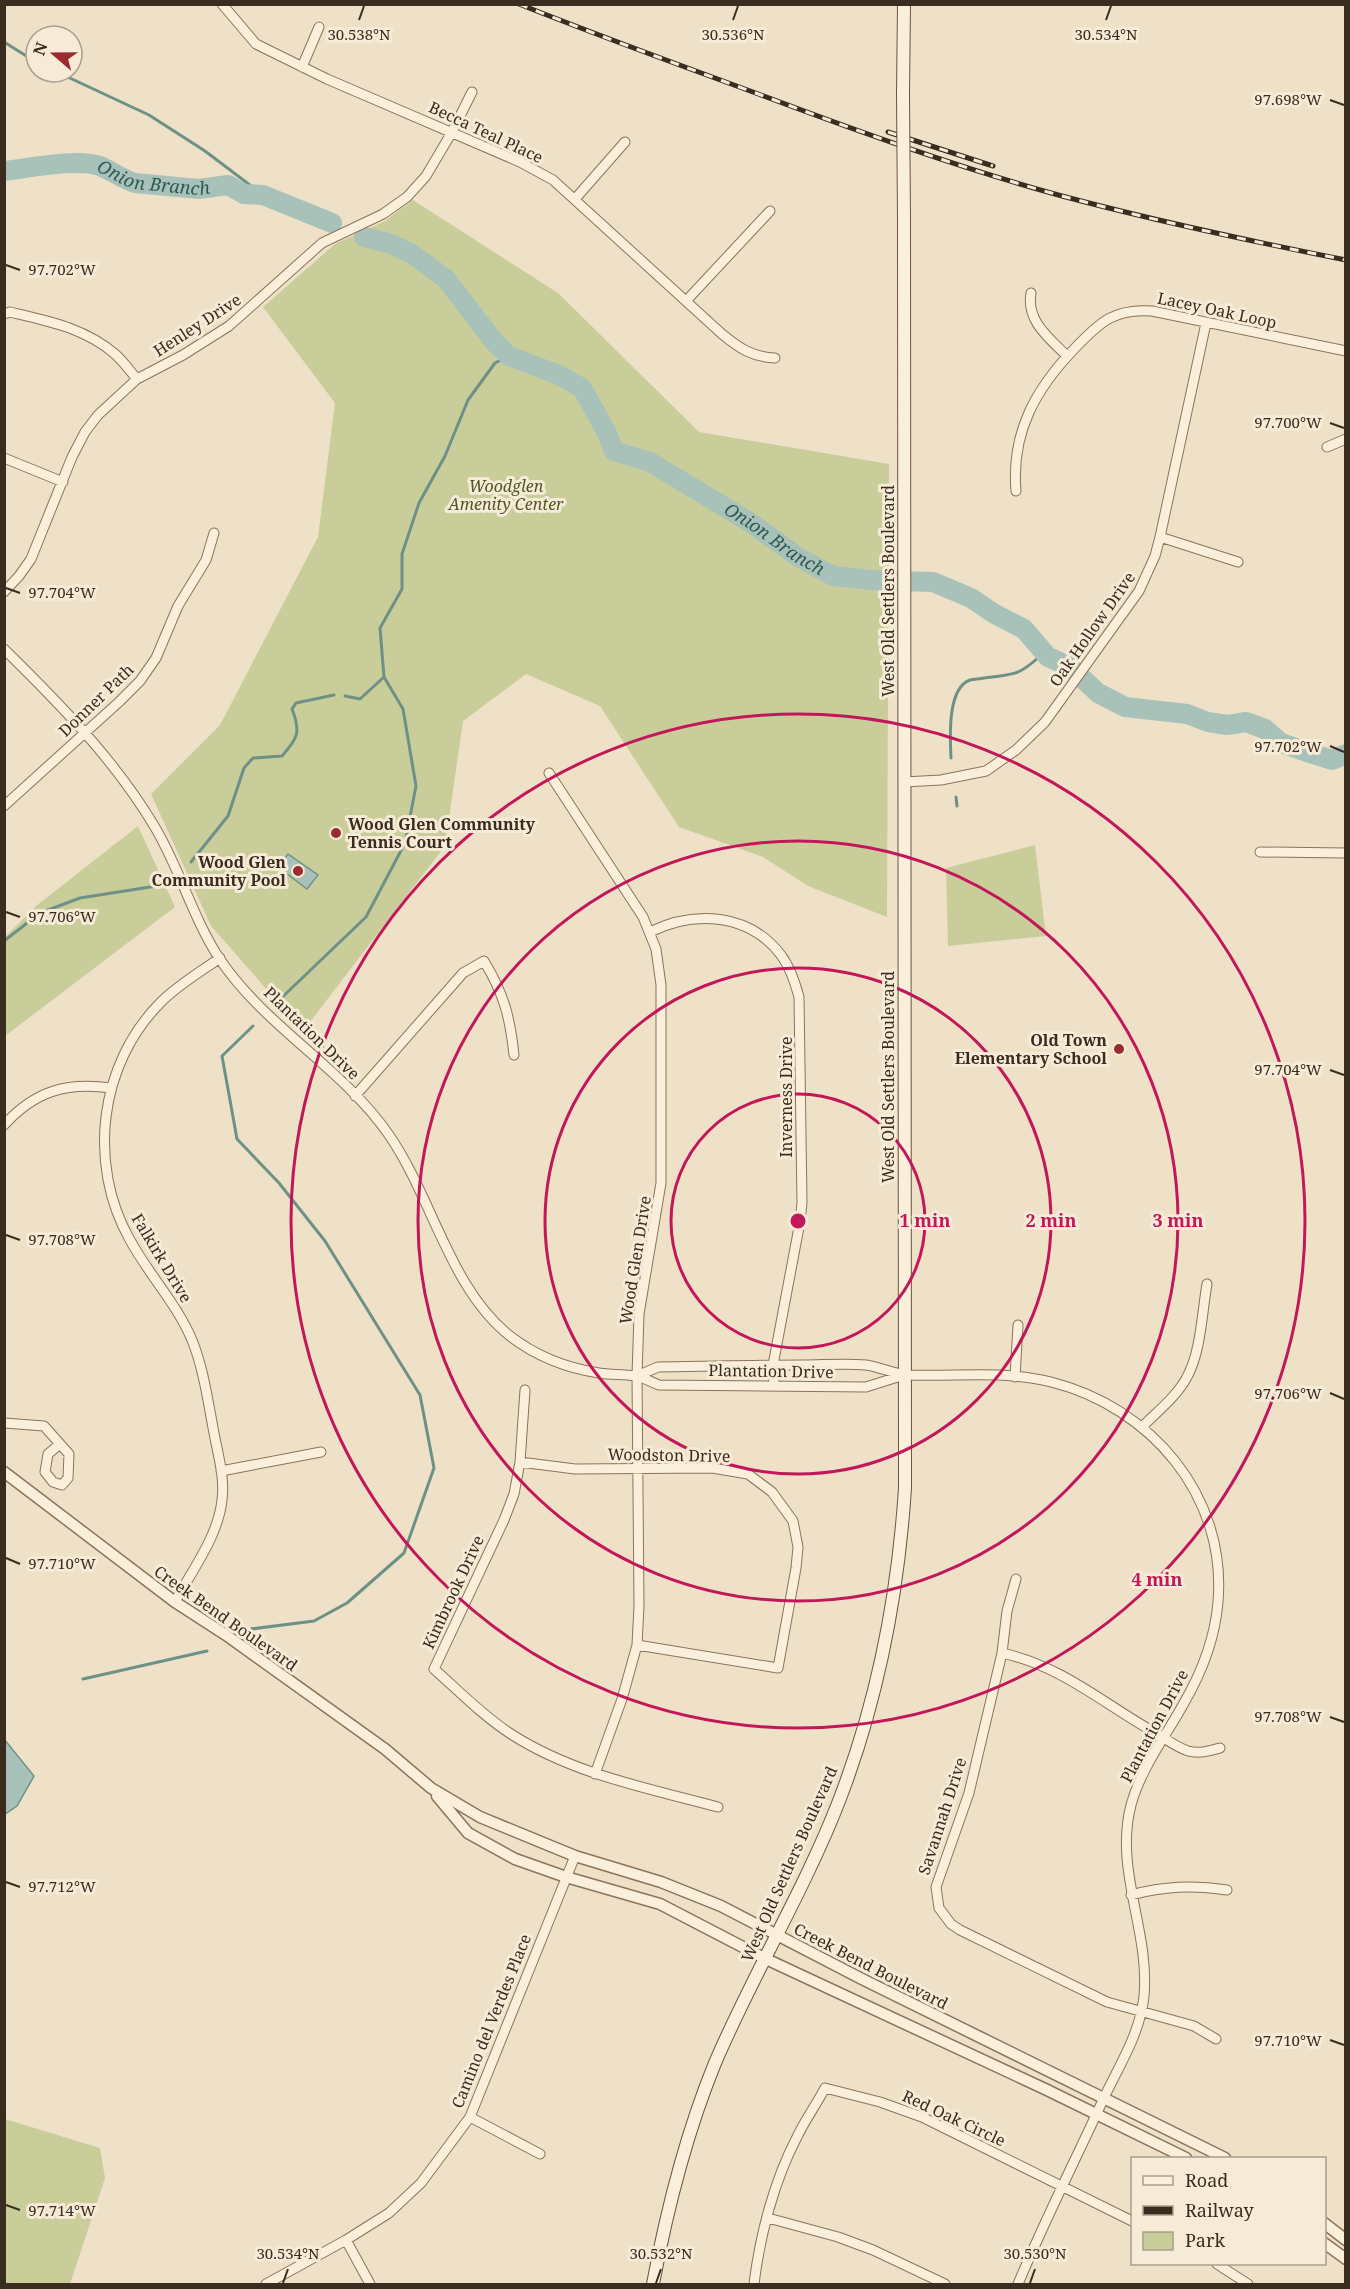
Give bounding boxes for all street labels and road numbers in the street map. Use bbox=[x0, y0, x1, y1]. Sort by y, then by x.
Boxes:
street label: Becca Teal Place bbox=[425, 96, 547, 168]
street label: Lacey Oak Loop bbox=[1155, 287, 1279, 333]
street label: Henley Drive bbox=[149, 288, 245, 362]
street label: West Old Settlers Boulevard bbox=[877, 485, 899, 697]
street label: Oak Hollow Drive bbox=[1044, 567, 1140, 691]
street label: Donner Path bbox=[54, 659, 138, 741]
street label: West Old Settlers Boulevard bbox=[877, 971, 899, 1183]
street label: Plantation Drive bbox=[259, 982, 365, 1084]
street label: Inverness Drive bbox=[775, 1036, 797, 1158]
street label: Wood Glen Drive bbox=[614, 1194, 656, 1326]
street label: Falkirk Drive bbox=[127, 1209, 197, 1307]
street label: Plantation Drive bbox=[708, 1359, 834, 1383]
street label: Woodston Drive bbox=[607, 1443, 731, 1467]
street label: Kimbrook Drive bbox=[417, 1532, 489, 1652]
street label: Creek Bend Boulevard bbox=[150, 1560, 302, 1676]
street label: Plantation Drive bbox=[1115, 1666, 1193, 1786]
street label: Savannah Drive bbox=[913, 1755, 971, 1877]
street label: West Old Settlers Boulevard bbox=[736, 1762, 842, 1965]
street label: Creek Bend Boulevard bbox=[790, 1918, 952, 2015]
street label: Camino del Verdes Place bbox=[446, 1931, 536, 2111]
street label: Red Oak Circle bbox=[899, 2085, 1009, 2151]

